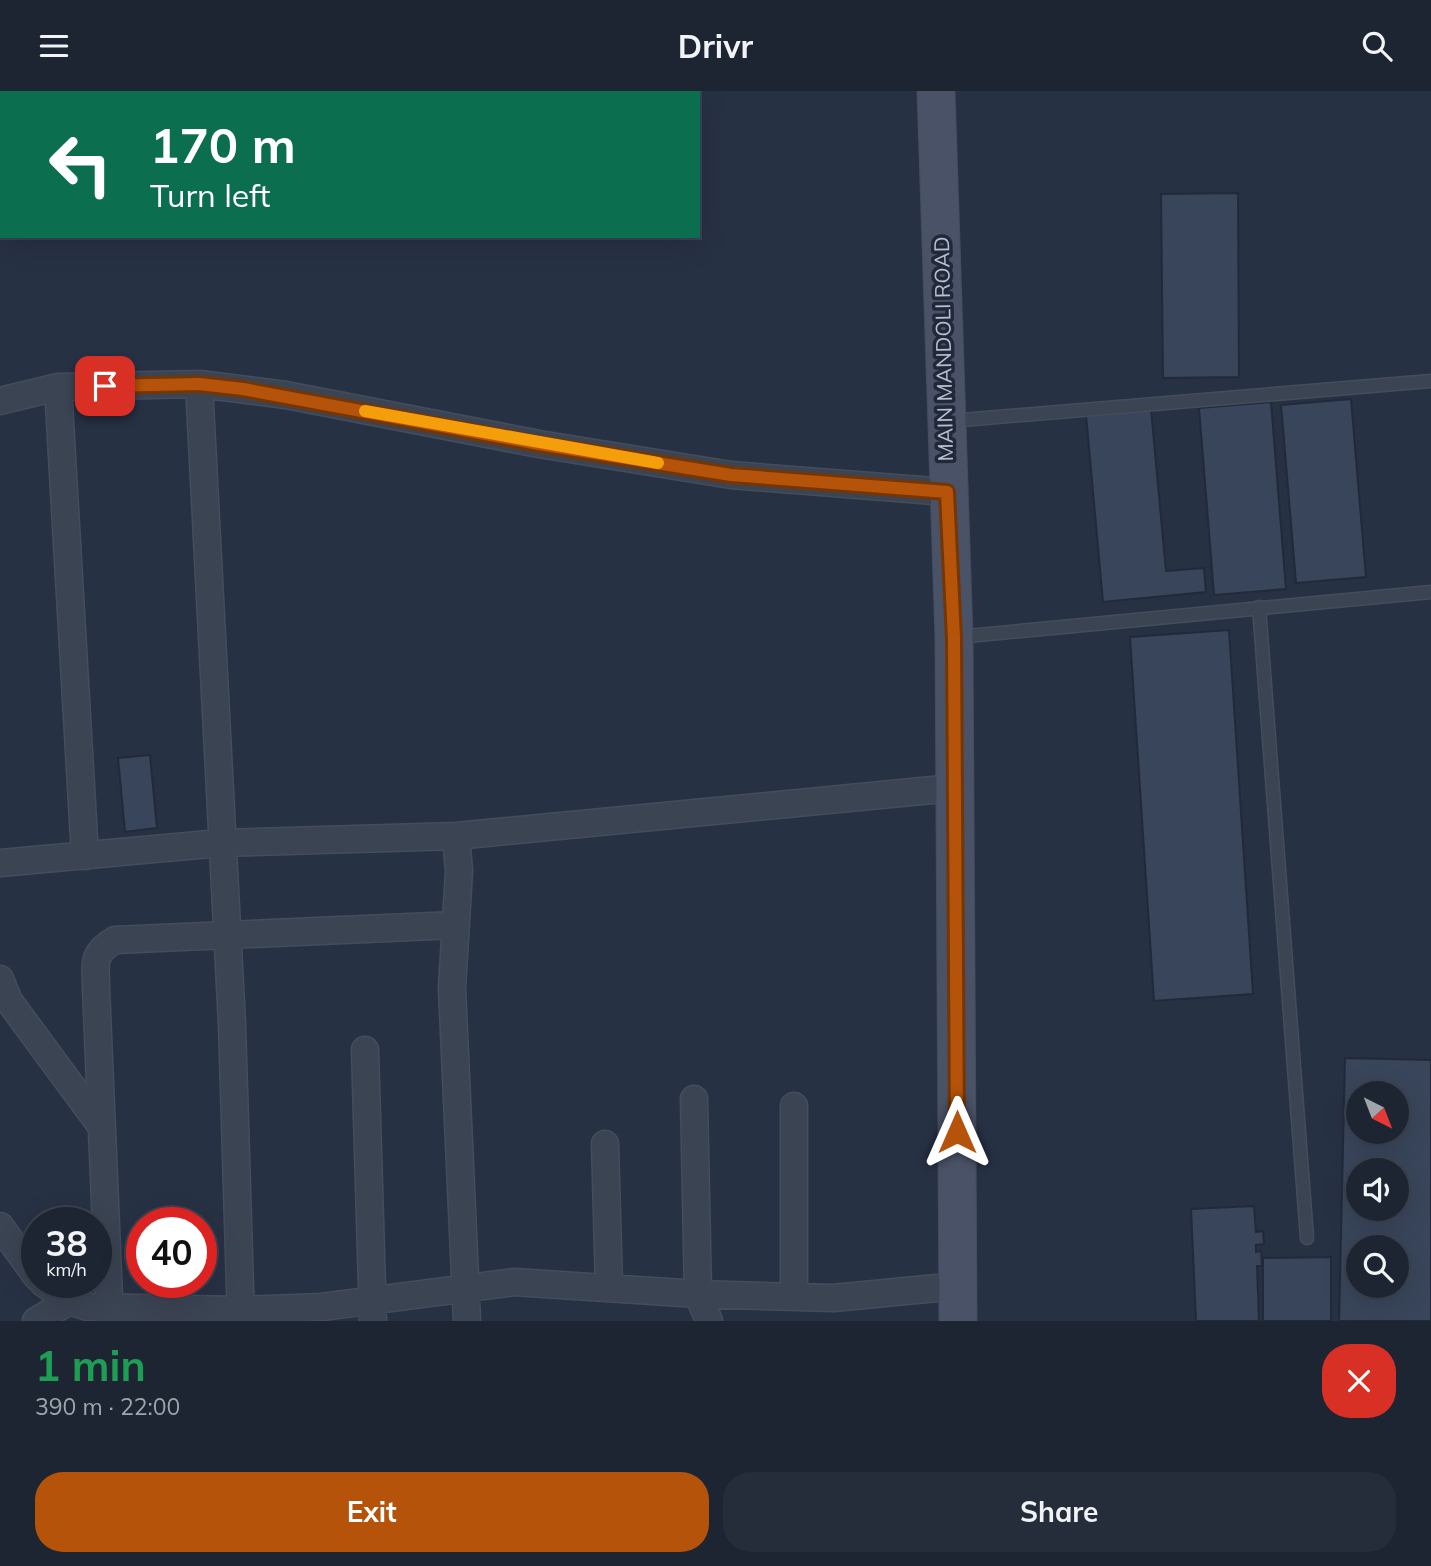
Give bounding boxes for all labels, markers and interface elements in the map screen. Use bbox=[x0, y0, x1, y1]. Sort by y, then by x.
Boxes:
text: Drivr bbox=[678, 26, 753, 66]
icon: menu bbox=[35, 27, 73, 65]
icon: search bbox=[1358, 27, 1396, 65]
text: 170 m bbox=[150, 114, 296, 175]
icon: left bbox=[35, 119, 126, 210]
text: Turn left bbox=[150, 175, 270, 215]
street label: MAIN MANDOLI ROAD bbox=[928, 236, 958, 462]
pin bbox=[75, 356, 135, 416]
icon: arrive bbox=[86, 367, 124, 405]
north arrow bbox=[1346, 1081, 1409, 1145]
map controls bbox=[1346, 1081, 1409, 1298]
position arrow bbox=[920, 1095, 994, 1169]
button: sound bbox=[1346, 1158, 1409, 1221]
speed limit sign: 40 bbox=[126, 1207, 217, 1298]
text: 38 bbox=[45, 1221, 88, 1265]
button: search bbox=[1346, 1235, 1409, 1298]
text: km/h bbox=[46, 1258, 87, 1281]
text: 1 min bbox=[35, 1339, 146, 1392]
button: close bbox=[1322, 1344, 1396, 1418]
text: 390 m · 22:00 bbox=[35, 1392, 180, 1421]
button: Exit bbox=[35, 1472, 709, 1552]
button: Share bbox=[723, 1472, 1396, 1552]

